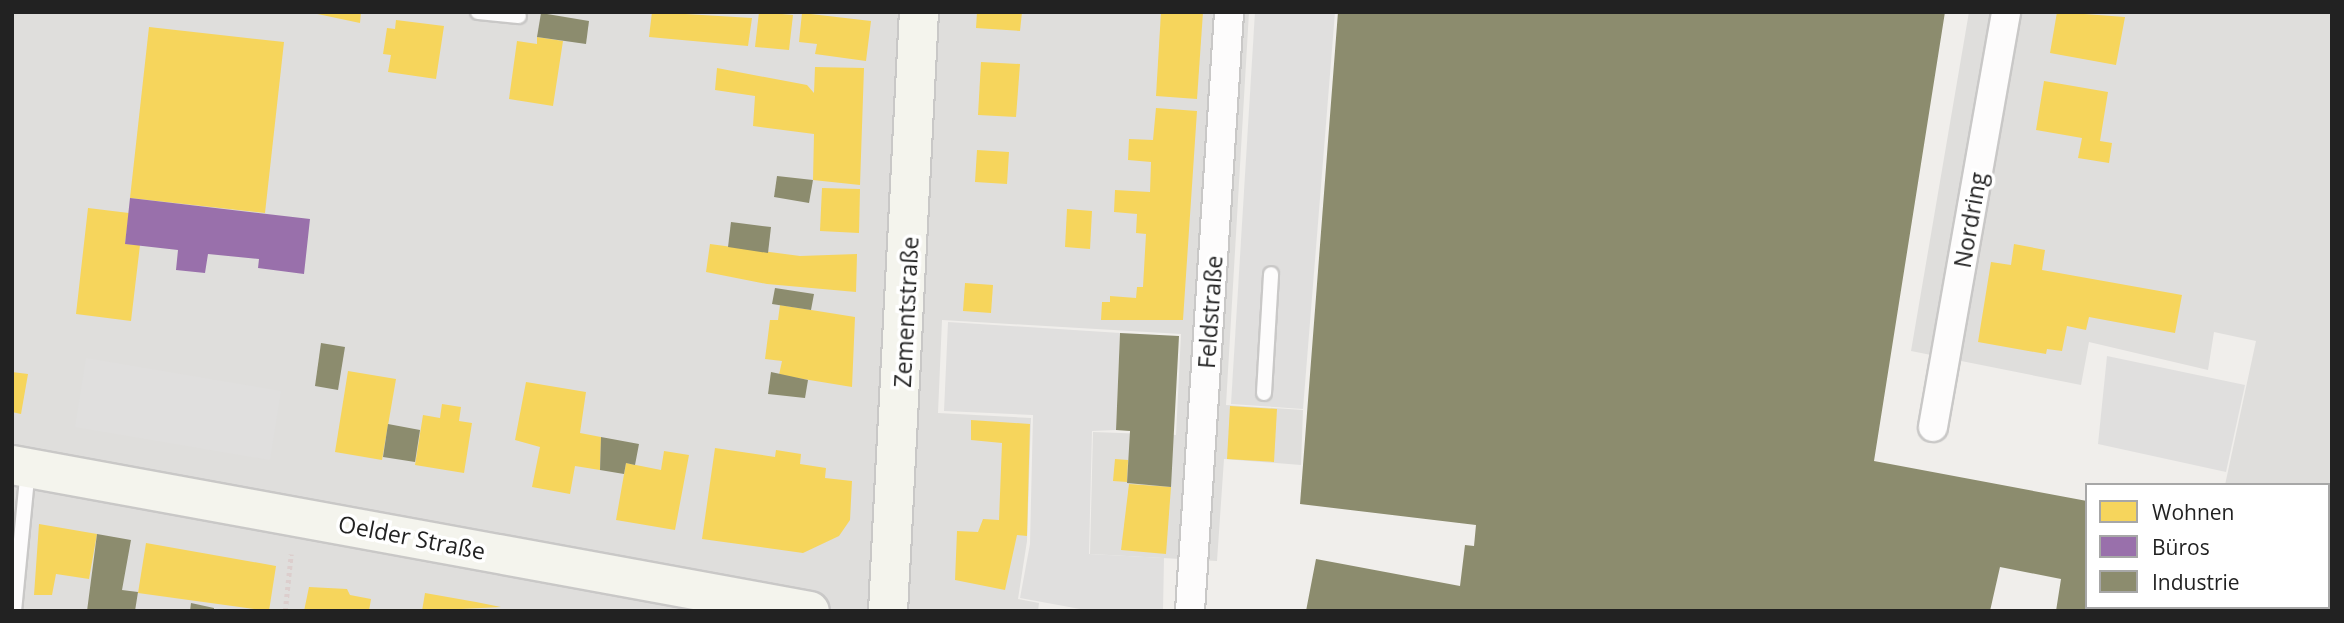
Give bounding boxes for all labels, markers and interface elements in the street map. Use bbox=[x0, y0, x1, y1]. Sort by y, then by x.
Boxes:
street label: Nordring bbox=[1948, 170, 1992, 270]
street label: Zementstraße bbox=[888, 236, 924, 388]
street label: Feldstraße bbox=[1192, 255, 1228, 369]
legend bbox=[2085, 483, 2330, 609]
text: Wohnen bbox=[2152, 498, 2234, 526]
street label: Oelder Straße bbox=[336, 509, 488, 565]
text: Büros bbox=[2152, 533, 2210, 561]
text: Industrie bbox=[2152, 568, 2240, 596]

